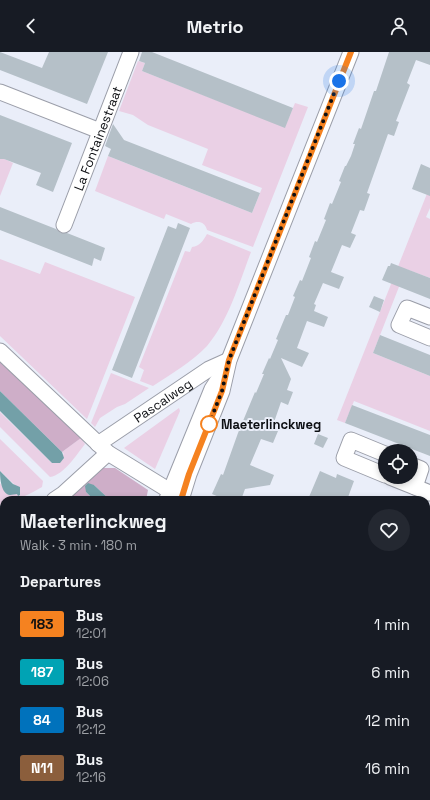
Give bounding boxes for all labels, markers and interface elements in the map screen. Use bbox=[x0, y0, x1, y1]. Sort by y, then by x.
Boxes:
icon: back bbox=[20, 15, 42, 37]
text: Metrio bbox=[186, 15, 244, 38]
icon: person bbox=[388, 15, 410, 37]
your location bbox=[329, 71, 349, 91]
street label: La Fontainestraat bbox=[70, 84, 126, 193]
street label: Pascalweg bbox=[130, 375, 195, 426]
marker: Maeterlinckweg bbox=[200, 415, 218, 433]
place label: Maeterlinckweg bbox=[221, 416, 321, 433]
map controls bbox=[378, 444, 418, 484]
button: locate bbox=[378, 444, 418, 484]
text: Maeterlinckweg bbox=[20, 509, 167, 534]
button: heart bbox=[368, 509, 410, 551]
text: Walk · 3 min · 180 m bbox=[20, 537, 137, 554]
text: Departures bbox=[20, 572, 101, 591]
text: Bus bbox=[76, 606, 103, 625]
text: 183 bbox=[30, 615, 54, 633]
text: 1 min bbox=[374, 615, 410, 634]
text: 12:01 bbox=[76, 625, 106, 642]
text: Bus bbox=[76, 654, 103, 673]
text: 187 bbox=[31, 663, 53, 681]
text: 6 min bbox=[371, 663, 410, 682]
text: 12:06 bbox=[76, 673, 109, 690]
text: Bus bbox=[76, 702, 103, 721]
text: 84 bbox=[33, 711, 51, 729]
text: 12 min bbox=[365, 711, 410, 730]
text: 12:12 bbox=[76, 721, 106, 738]
text: Bus bbox=[76, 750, 103, 769]
text: N11 bbox=[31, 759, 53, 777]
text: 16 min bbox=[365, 759, 410, 778]
text: 12:16 bbox=[76, 769, 106, 786]

